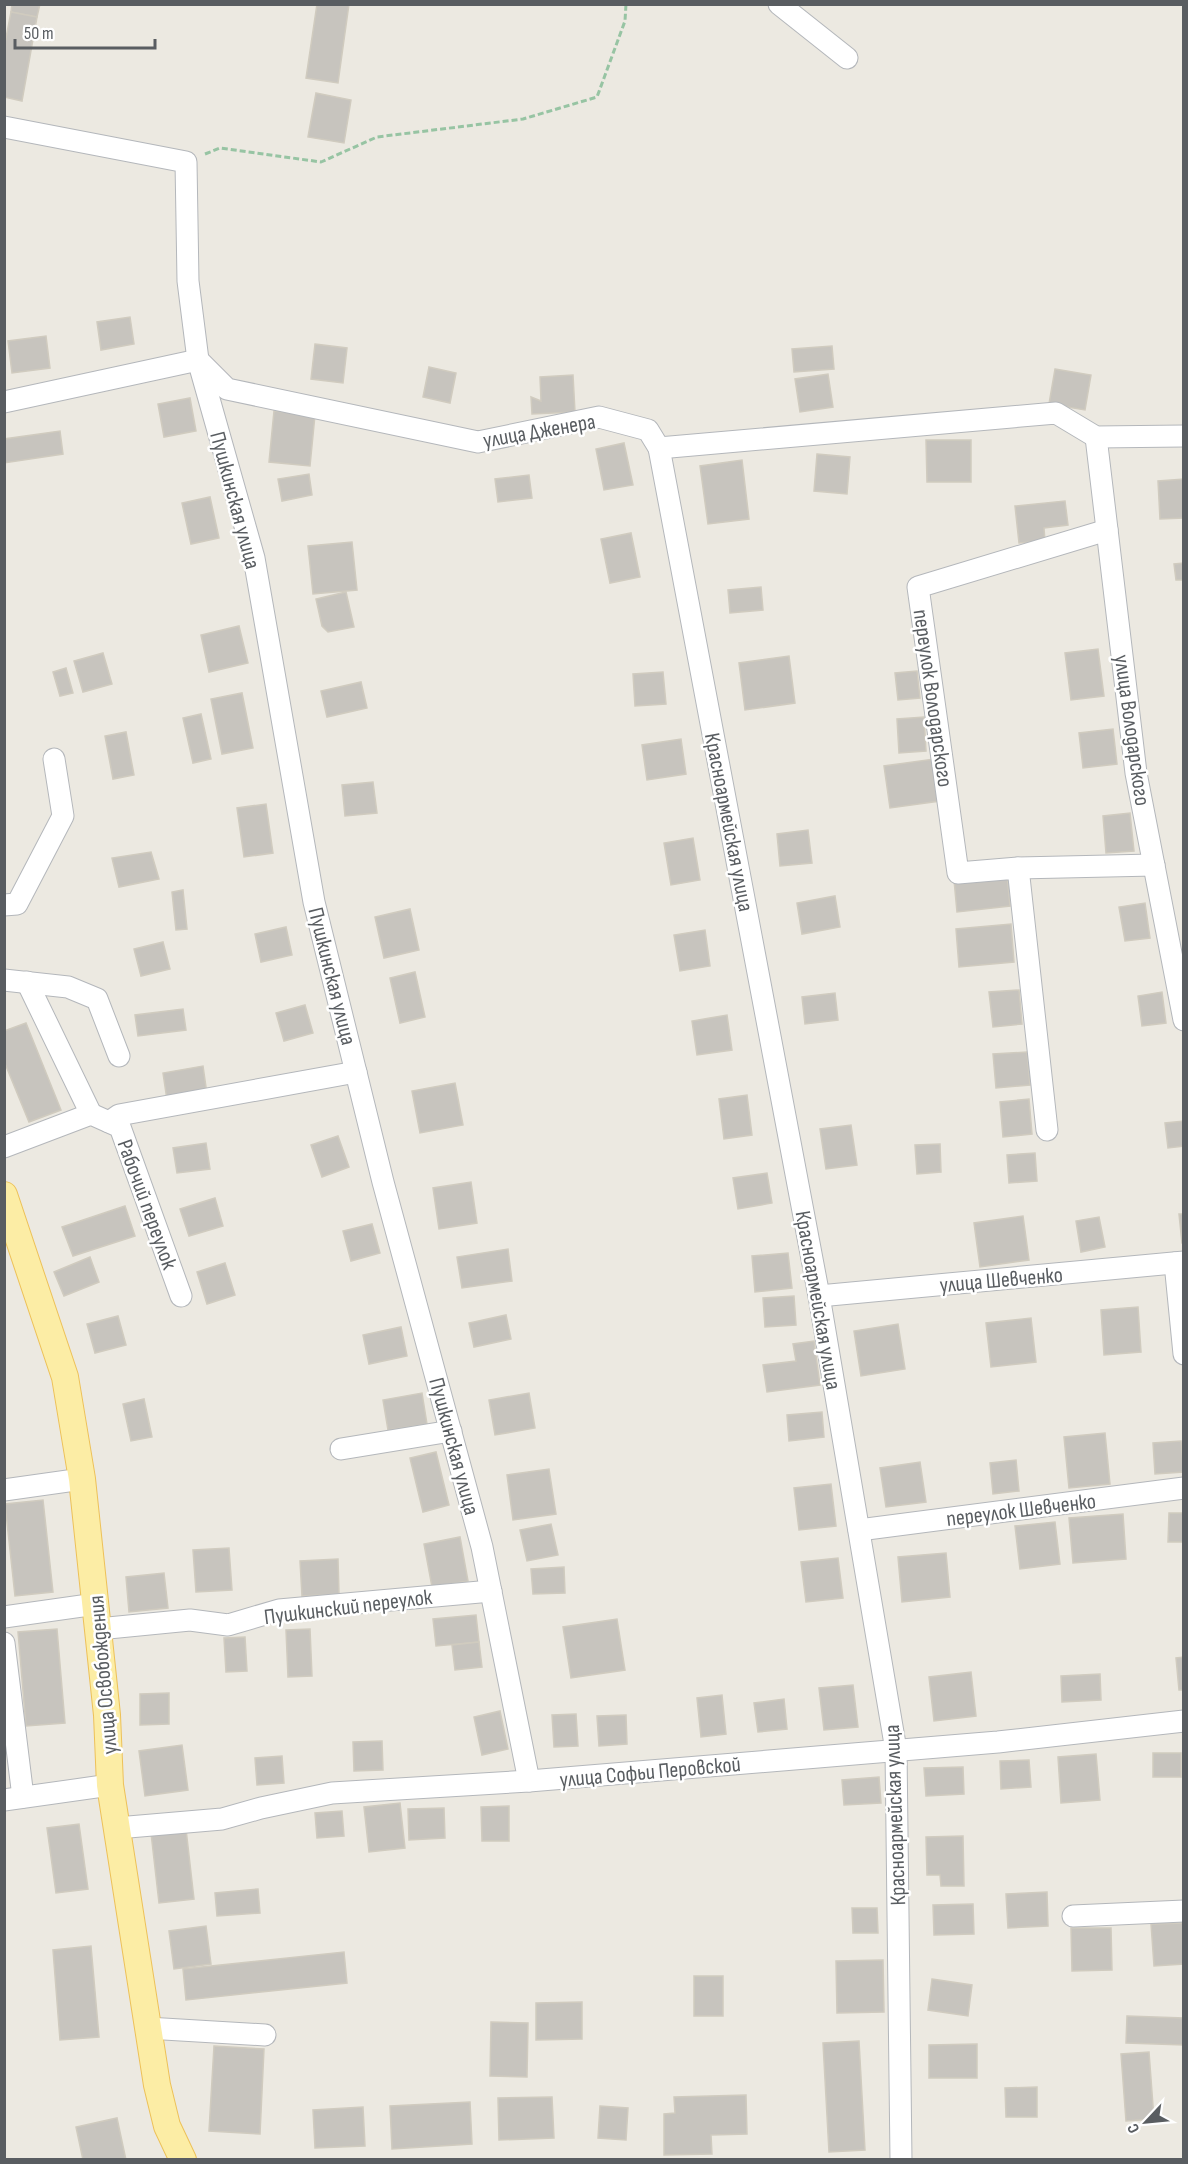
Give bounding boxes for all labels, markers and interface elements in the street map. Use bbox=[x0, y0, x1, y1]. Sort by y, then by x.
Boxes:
scale bar bbox=[15, 12, 154, 50]
text: 50 m bbox=[24, 23, 54, 44]
street label: улица Дженера bbox=[481, 408, 598, 455]
street label: Пушкинская улица bbox=[203, 429, 266, 572]
street label: переулок Володарского bbox=[907, 608, 958, 789]
street label: улица Володарского bbox=[1108, 653, 1155, 807]
street label: Красноармейская улица bbox=[698, 731, 759, 914]
street label: Пушкинская улица bbox=[301, 905, 362, 1048]
street label: Рабочий переулок bbox=[111, 1136, 183, 1274]
street label: Красноармейская улица bbox=[788, 1209, 847, 1392]
street label: улица Шевченко bbox=[938, 1262, 1064, 1299]
street label: Пушкинская улица bbox=[422, 1375, 485, 1518]
street label: переулок Шевченко bbox=[945, 1488, 1097, 1533]
street label: Пушкинский переулок bbox=[263, 1584, 434, 1631]
street label: улица Освобождения bbox=[83, 1594, 124, 1755]
street label: Красноармейская улица bbox=[879, 1724, 912, 1906]
street label: улица Софьи Перовской bbox=[558, 1751, 742, 1794]
north arrow bbox=[1116, 2092, 1176, 2152]
text: С bbox=[1124, 2120, 1144, 2136]

